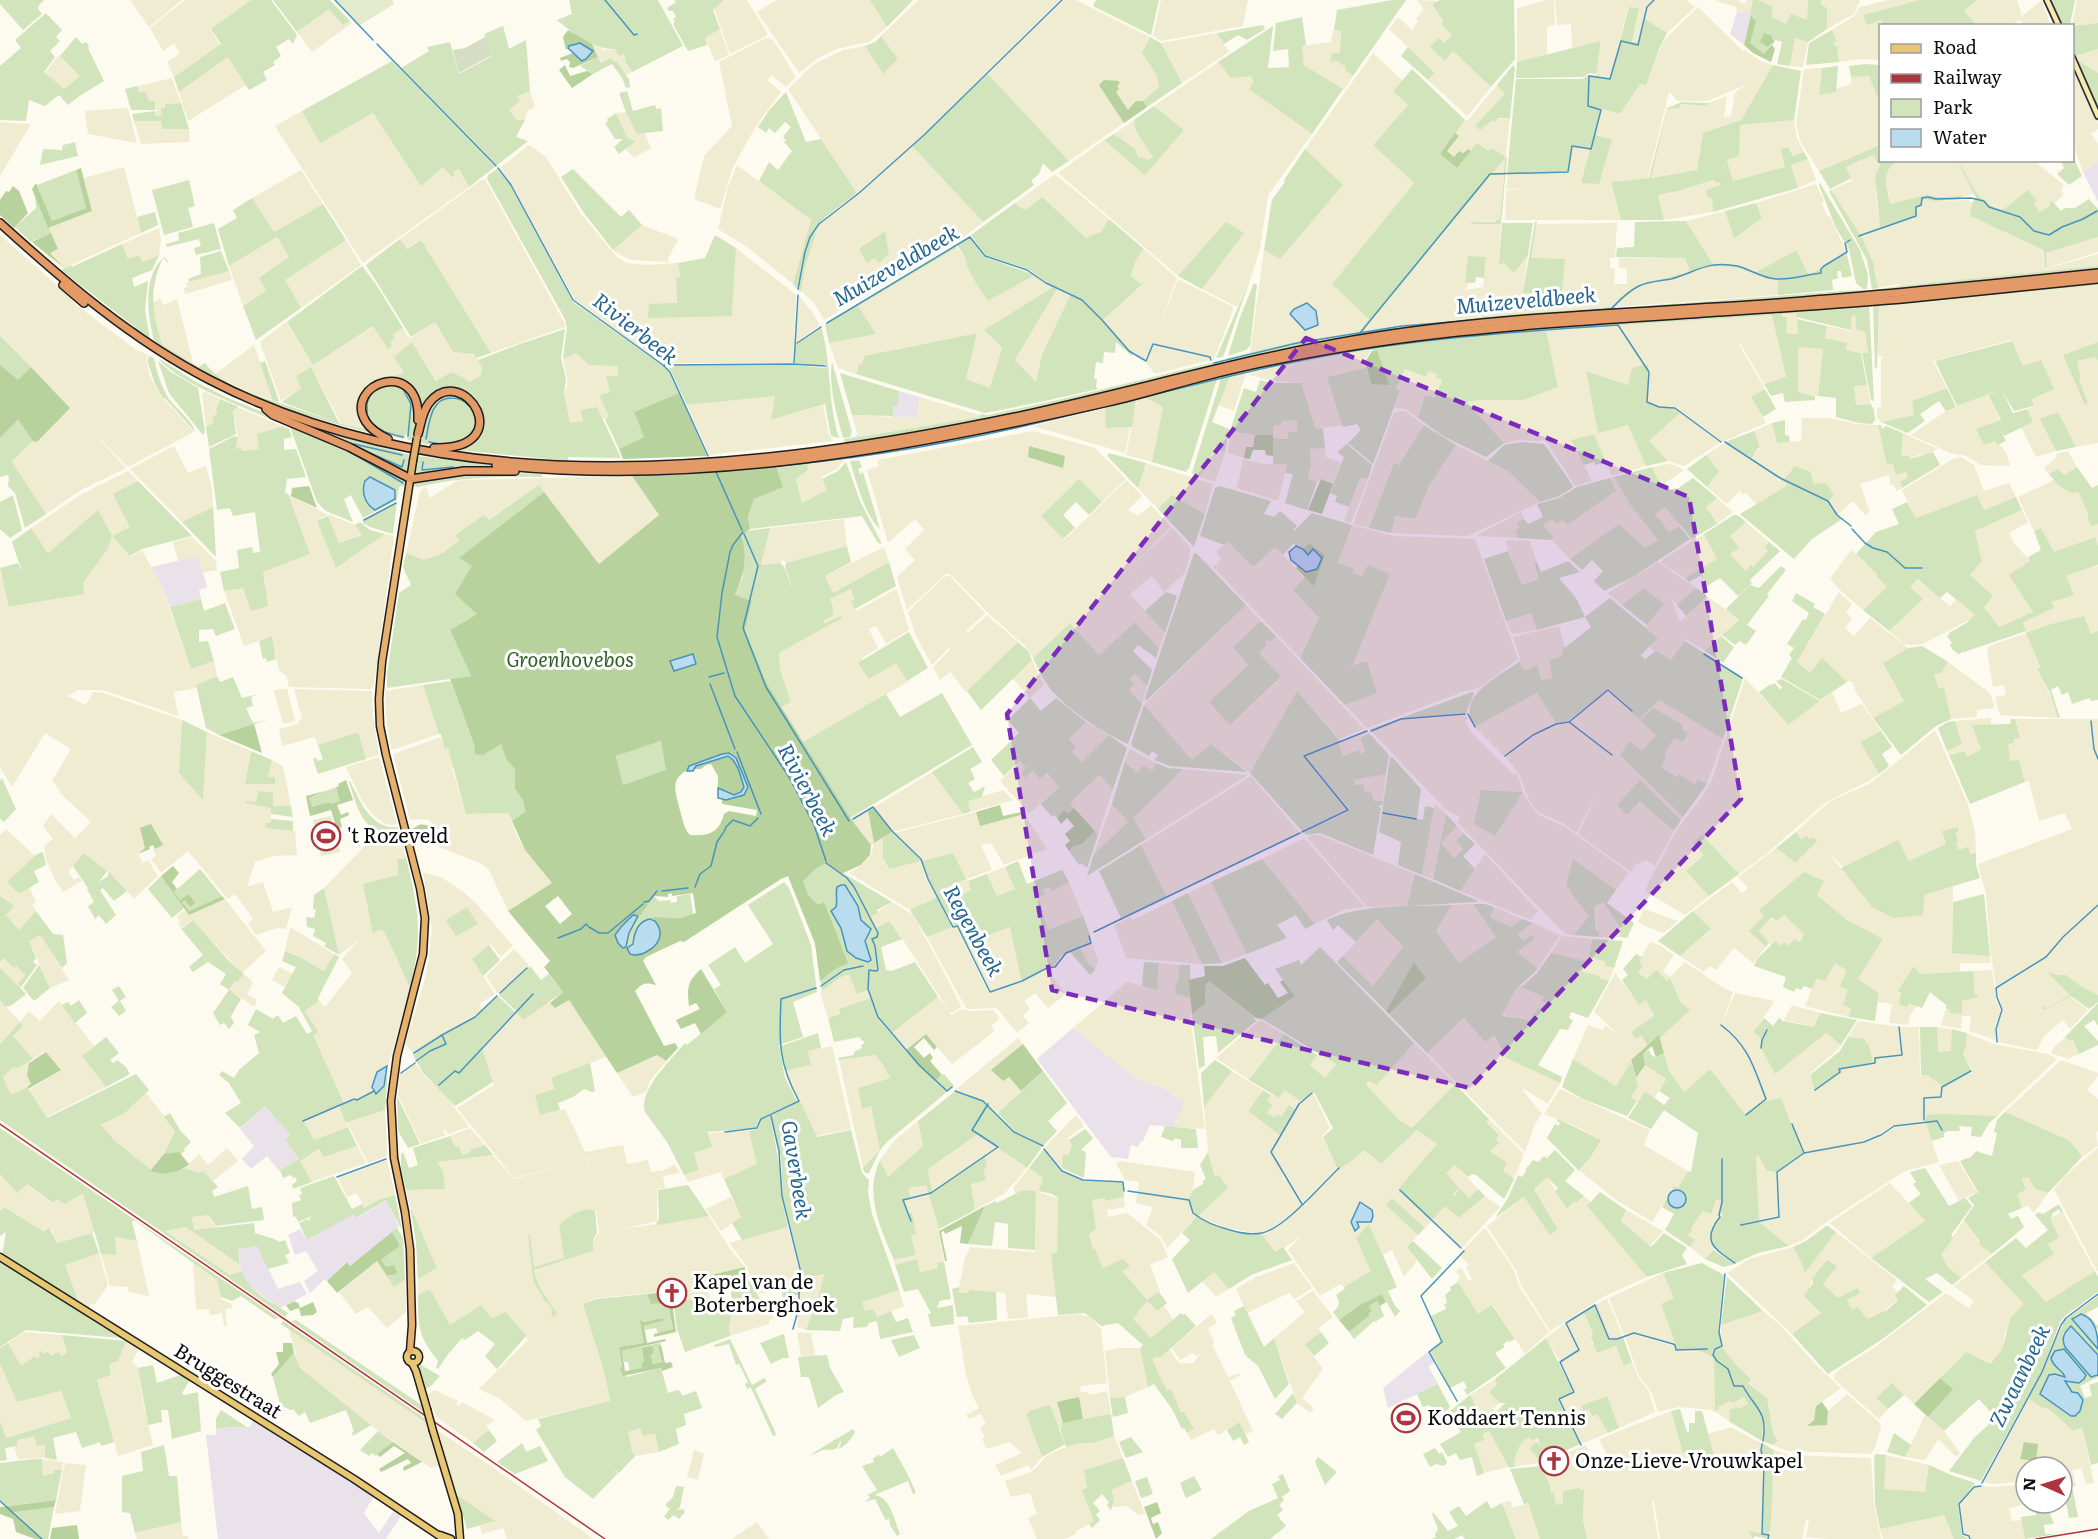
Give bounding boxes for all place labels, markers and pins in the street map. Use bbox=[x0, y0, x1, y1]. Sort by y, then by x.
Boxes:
place label: 't Rozeveld bbox=[347, 819, 448, 849]
sports icon: 't Rozeveld bbox=[310, 820, 342, 852]
place label: Kapel van de Boterberghoek bbox=[693, 1265, 835, 1318]
church icon: Kapel van de Boterberghoek bbox=[656, 1277, 688, 1309]
place label: Koddaert Tennis bbox=[1427, 1401, 1586, 1431]
sports icon: Koddaert Tennis bbox=[1390, 1402, 1422, 1434]
place label: Onze-Lieve-Vrouwkapel bbox=[1575, 1444, 1803, 1474]
church icon: Onze-Lieve-Vrouwkapel bbox=[1538, 1445, 1570, 1477]

